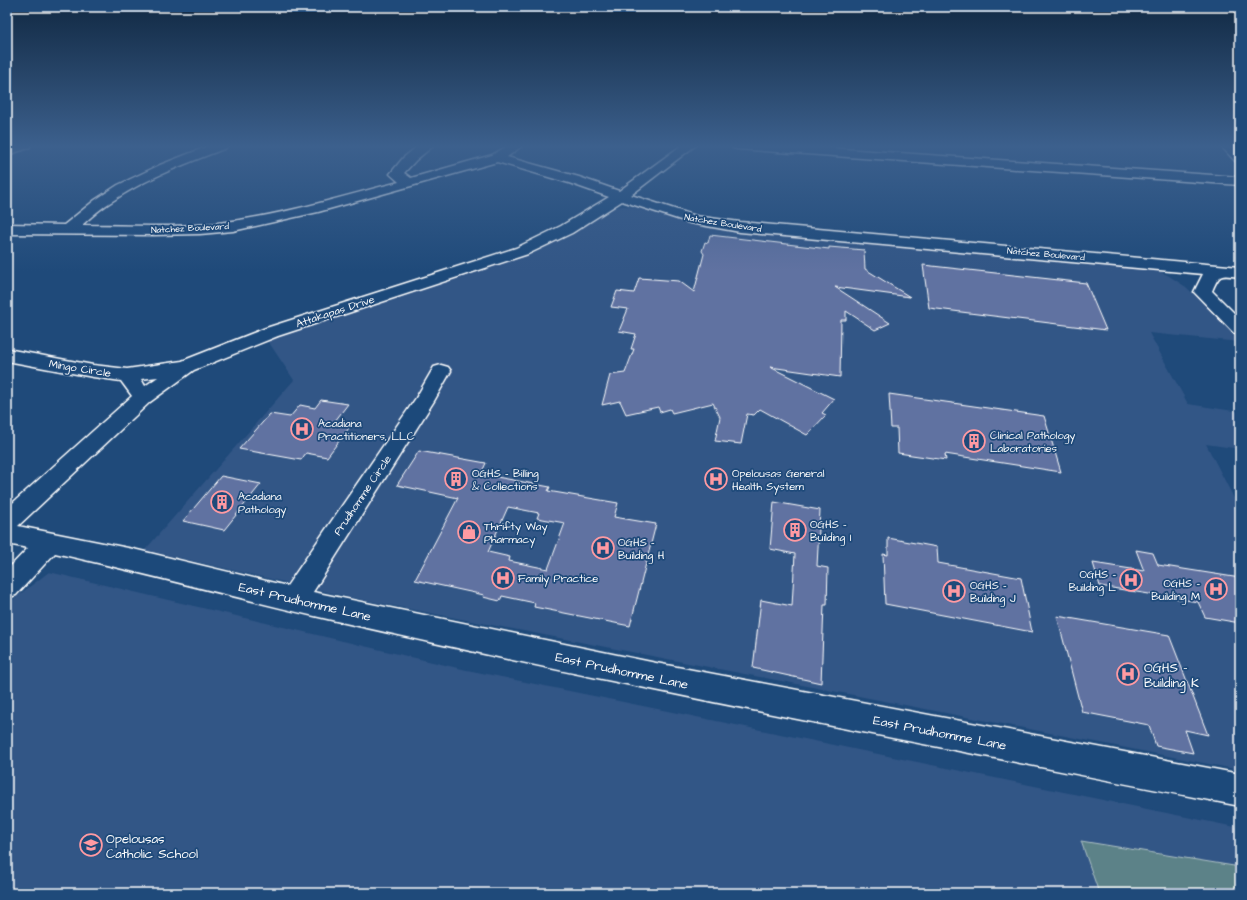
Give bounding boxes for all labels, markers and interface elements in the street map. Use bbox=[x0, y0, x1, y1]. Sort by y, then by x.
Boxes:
street label: Natchez Boulevard bbox=[683, 211, 763, 236]
street label: Natchez Boulevard bbox=[151, 220, 230, 237]
street label: Natchez Boulevard bbox=[1006, 245, 1086, 264]
street label: Attakapas Drive bbox=[294, 292, 377, 331]
street label: Mingo Circle bbox=[48, 356, 112, 382]
hospital icon: Acadiana Practitioners, LLC bbox=[289, 416, 315, 442]
place label: Acadiana Practitioners, LLC bbox=[318, 416, 415, 444]
building icon: Clinical Pathology Laboratories bbox=[961, 428, 987, 454]
place label: Clinical Pathology Laboratories bbox=[990, 428, 1075, 456]
street label: Prudhomme Circle bbox=[330, 452, 395, 538]
building icon: OGHS - Billing & Collections bbox=[443, 466, 469, 492]
place label: OGHS - Billing & Collections bbox=[472, 466, 539, 494]
hospital icon: Opelousas General Health System bbox=[703, 466, 729, 492]
place label: Opelousas General Health System bbox=[732, 466, 825, 495]
building icon: Acadiana Pathology bbox=[209, 489, 235, 515]
place label: Acadiana Pathology bbox=[238, 489, 286, 518]
building icon: OGHS - Building I bbox=[782, 517, 808, 543]
place label: OGHS - Building I bbox=[810, 517, 852, 546]
shop icon: Thrifty Way Pharmacy bbox=[456, 519, 482, 545]
place label: Thrifty Way Pharmacy bbox=[484, 519, 547, 548]
hospital icon: OGHS - Building H bbox=[590, 535, 616, 561]
place label: OGHS - Building H bbox=[618, 535, 665, 564]
hospital icon: Family Practice bbox=[490, 565, 516, 591]
place label: OGHS - Building L bbox=[1069, 567, 1117, 596]
hospital icon: OGHS - Building L bbox=[1118, 567, 1144, 593]
place label: Family Practice bbox=[518, 571, 598, 587]
place label: OGHS - Building M bbox=[1151, 576, 1201, 605]
hospital icon: OGHS - Building M bbox=[1203, 576, 1229, 602]
street label: East Prudhomme Lane bbox=[237, 578, 373, 626]
hospital icon: OGHS - Building J bbox=[941, 578, 967, 604]
place label: OGHS - Building J bbox=[970, 578, 1016, 607]
street label: East Prudhomme Lane bbox=[554, 648, 690, 694]
place label: OGHS - Building K bbox=[1144, 659, 1199, 693]
hospital icon: OGHS - Building K bbox=[1115, 661, 1141, 687]
street label: East Prudhomme Lane bbox=[872, 711, 1008, 755]
place label: Opelousas Catholic School bbox=[106, 830, 198, 863]
school or university icon: Opelousas Catholic School bbox=[78, 832, 104, 858]

